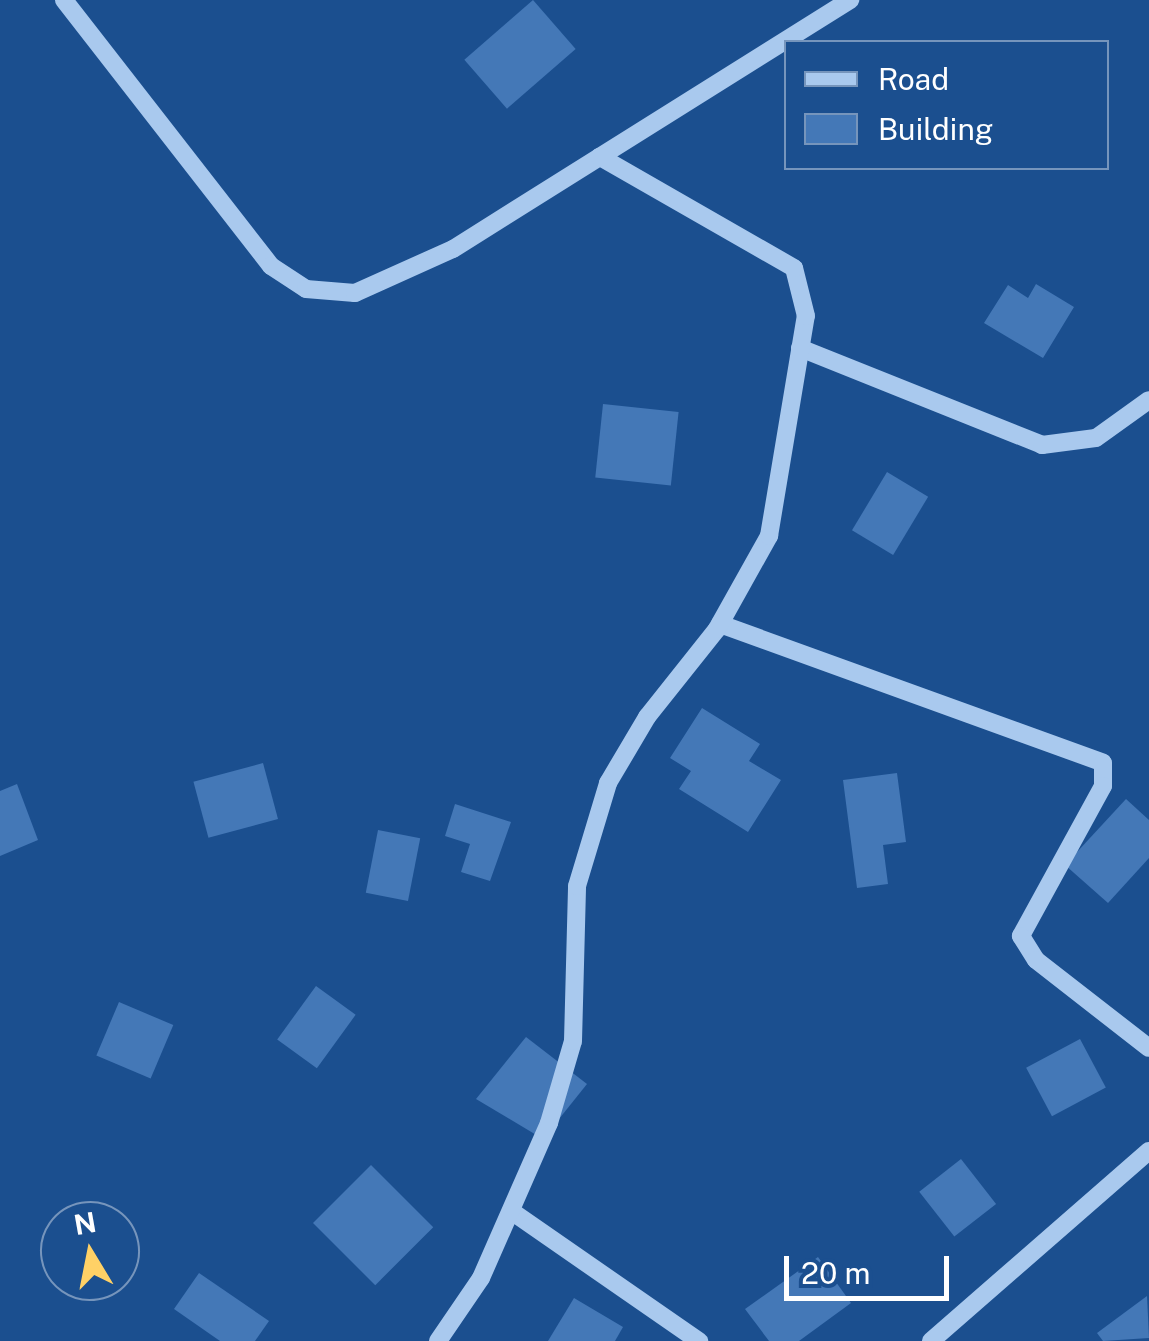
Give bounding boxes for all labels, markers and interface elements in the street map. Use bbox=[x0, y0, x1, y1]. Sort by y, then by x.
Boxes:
legend bbox=[784, 40, 1109, 170]
text: Road bbox=[878, 61, 949, 97]
text: Building bbox=[878, 111, 993, 147]
north arrow bbox=[40, 1201, 140, 1301]
text: N bbox=[71, 1205, 99, 1241]
scale bar bbox=[789, 1236, 954, 1298]
text: 20 m bbox=[801, 1255, 870, 1291]

